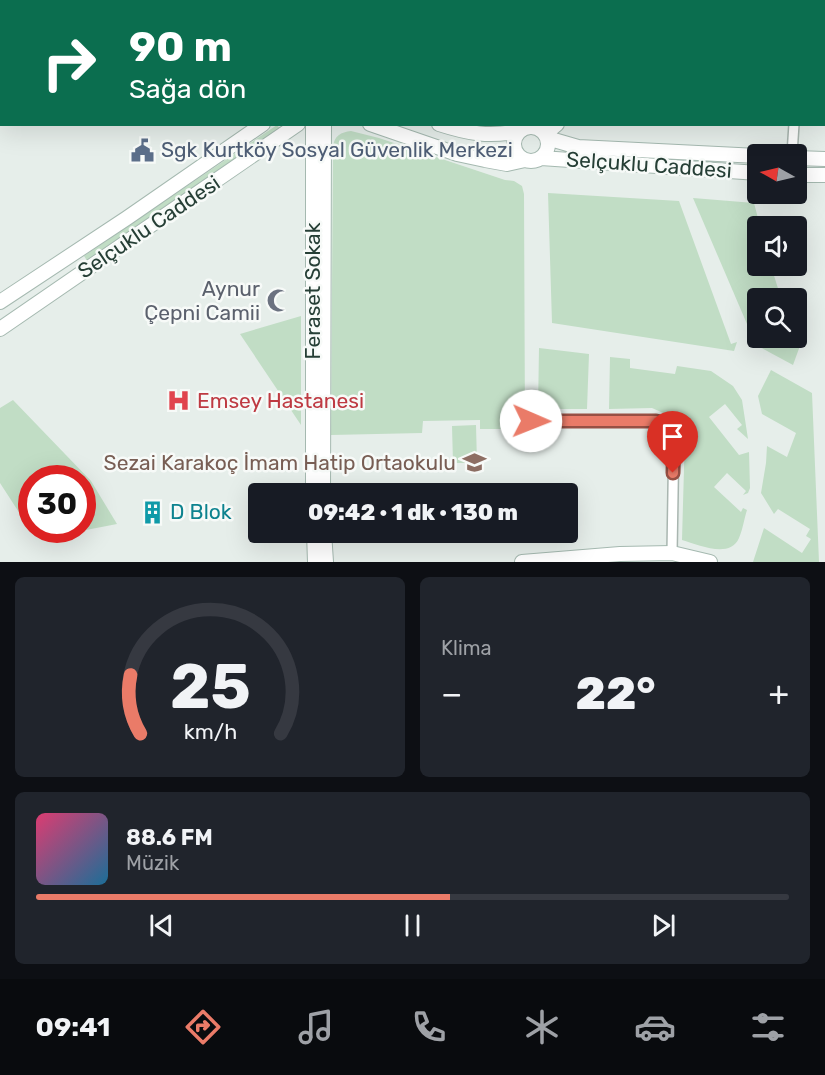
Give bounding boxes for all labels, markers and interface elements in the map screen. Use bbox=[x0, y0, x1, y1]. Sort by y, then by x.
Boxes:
text: 90 m bbox=[129, 22, 232, 72]
icon: right bbox=[30, 24, 108, 102]
text: Sağa dön bbox=[129, 73, 246, 105]
public building icon: Sgk Kurtköy Sosyal Güvenlik Merkezi bbox=[130, 137, 156, 163]
place label: Sgk Kurtköy Sosyal Güvenlik Merkezi bbox=[161, 137, 513, 162]
north arrow bbox=[747, 144, 807, 204]
map controls bbox=[747, 144, 807, 348]
street label: Selçuklu Caddesi bbox=[565, 146, 733, 183]
street label: Selçuklu Caddesi bbox=[73, 170, 225, 283]
button: sound bbox=[747, 216, 807, 276]
street label: Feraset Sokak bbox=[300, 222, 325, 360]
place label: Aynur Çepni Camii bbox=[144, 276, 260, 325]
mosque icon: Aynur Çepni Camii bbox=[265, 288, 291, 314]
button: search bbox=[747, 288, 807, 348]
hospital icon: Emsey Hastanesi bbox=[166, 388, 192, 414]
place label: Emsey Hastanesi bbox=[197, 388, 364, 413]
position arrow bbox=[499, 389, 563, 453]
pin bbox=[647, 411, 698, 473]
icon: arrive bbox=[656, 420, 689, 453]
place label: Sezai Karakoç İmam Hatip Ortaokulu bbox=[104, 450, 456, 475]
school or university icon: Sezai Karakoç İmam Hatip Ortaokulu bbox=[461, 450, 487, 476]
speed limit sign: 30 bbox=[18, 465, 96, 543]
building icon: D Blok bbox=[139, 499, 165, 525]
place label: D Blok bbox=[170, 499, 232, 524]
text: 09:42 · 1 dk · 130 m bbox=[308, 499, 518, 526]
text: Klima bbox=[441, 636, 492, 660]
text: 25 bbox=[170, 650, 250, 724]
text: 22° bbox=[576, 667, 655, 720]
text: − bbox=[441, 674, 462, 713]
text: + bbox=[768, 674, 789, 713]
text: km/h bbox=[183, 719, 237, 744]
text: 88.6 FM bbox=[126, 824, 213, 851]
text: Müzik bbox=[126, 851, 179, 875]
icon: previous bbox=[145, 909, 178, 942]
icon: pause bbox=[396, 909, 429, 942]
icon: next bbox=[647, 909, 680, 942]
icon: directions bbox=[182, 1006, 224, 1048]
icon: music bbox=[295, 1006, 337, 1048]
icon: phone bbox=[408, 1006, 450, 1048]
icon: climate bbox=[521, 1006, 563, 1048]
icon: car bbox=[634, 1006, 676, 1048]
icon: filters bbox=[747, 1006, 789, 1048]
text: 09:41 bbox=[36, 1011, 110, 1043]

